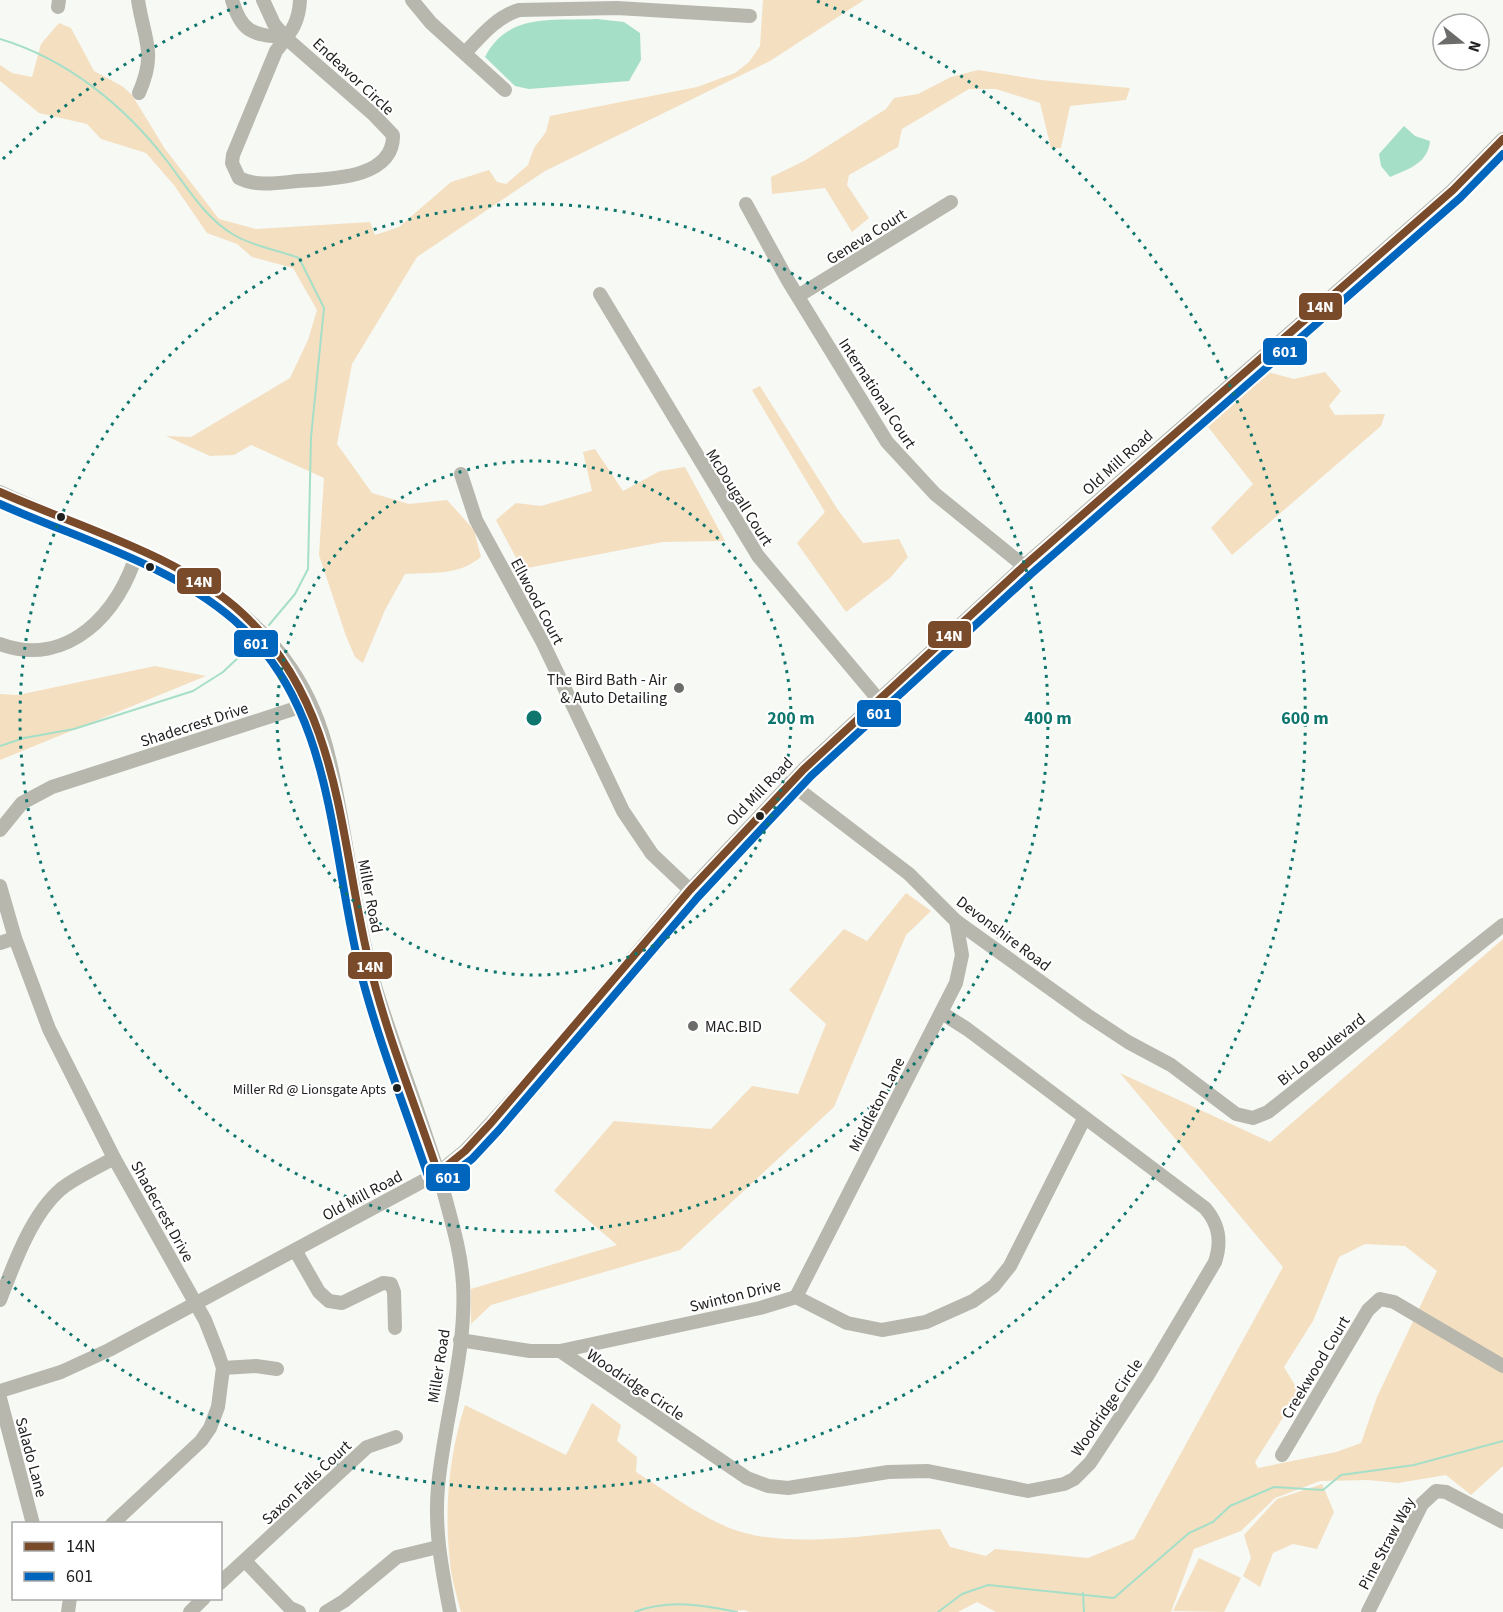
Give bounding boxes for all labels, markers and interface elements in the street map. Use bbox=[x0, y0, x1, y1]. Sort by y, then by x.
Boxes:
north arrow bbox=[1431, 12, 1491, 72]
street label: Endeavor Circle bbox=[308, 33, 399, 120]
text: N bbox=[1462, 38, 1486, 55]
street label: Geneva Court bbox=[822, 203, 911, 270]
line badge: 14N bbox=[1298, 292, 1343, 321]
text: 14N bbox=[1306, 296, 1334, 318]
street label: International Court bbox=[833, 334, 922, 454]
line badge: 601 bbox=[1262, 337, 1308, 366]
text: 601 bbox=[1272, 341, 1298, 363]
street label: Old Mill Road bbox=[1078, 425, 1158, 500]
street label: McDougall Court bbox=[700, 445, 778, 551]
unlabelled marker bbox=[55, 511, 67, 523]
street label: Ellwood Court bbox=[505, 554, 569, 649]
unlabelled marker bbox=[144, 561, 156, 573]
line badge: 14N bbox=[176, 567, 222, 595]
text: 14N bbox=[185, 571, 213, 593]
line badge: 14N bbox=[927, 620, 972, 649]
text: 14N bbox=[935, 625, 963, 647]
line badge: 601 bbox=[233, 629, 279, 658]
text: 601 bbox=[243, 633, 269, 655]
place label: The Bird Bath - Air & Auto Detailing bbox=[547, 669, 667, 709]
marker: The Bird Bath - Air & Auto Detailing bbox=[672, 681, 686, 695]
street label: Shadecrest Drive bbox=[137, 697, 251, 753]
line badge: 601 bbox=[856, 699, 902, 728]
text: 601 bbox=[866, 703, 892, 725]
text: 200 m bbox=[767, 706, 815, 731]
text: 400 m bbox=[1024, 706, 1072, 731]
text: 600 m bbox=[1281, 706, 1329, 731]
centre of rings bbox=[524, 708, 544, 728]
street label: Old Mill Road bbox=[721, 752, 798, 831]
unlabelled marker bbox=[754, 810, 766, 822]
street label: Miller Road bbox=[352, 857, 388, 935]
street label: Devonshire Road bbox=[952, 891, 1055, 977]
line badge: 14N bbox=[347, 951, 393, 980]
text: 14N bbox=[356, 956, 384, 978]
street label: Bi-Lo Boulevard bbox=[1273, 1008, 1370, 1091]
place label: MAC.BID bbox=[705, 1016, 762, 1038]
marker: MAC.BID bbox=[686, 1019, 700, 1033]
street label: Middleton Lane bbox=[844, 1053, 910, 1156]
place label: Miller Rd @ Lionsgate Apts bbox=[233, 1080, 386, 1100]
marker: Miller Rd @ Lionsgate Apts bbox=[391, 1082, 403, 1094]
street label: Shadecrest Drive bbox=[125, 1157, 199, 1266]
line badge: 601 bbox=[425, 1163, 471, 1192]
street label: Old Mill Road bbox=[318, 1165, 407, 1226]
text: 601 bbox=[435, 1167, 461, 1189]
street label: Swinton Drive bbox=[687, 1274, 783, 1318]
street label: Creekwood Court bbox=[1276, 1311, 1356, 1423]
street label: Miller Road bbox=[422, 1328, 456, 1405]
street label: Woodridge Circle bbox=[582, 1344, 689, 1426]
street label: Woodridge Circle bbox=[1066, 1354, 1148, 1461]
street label: Salado Lane bbox=[10, 1415, 52, 1500]
street label: Saxon Falls Court bbox=[257, 1435, 357, 1530]
street label: Pine Straw Way bbox=[1353, 1493, 1421, 1594]
legend bbox=[12, 1522, 222, 1600]
text: 14N bbox=[66, 1534, 96, 1559]
text: 601 bbox=[66, 1564, 93, 1589]

